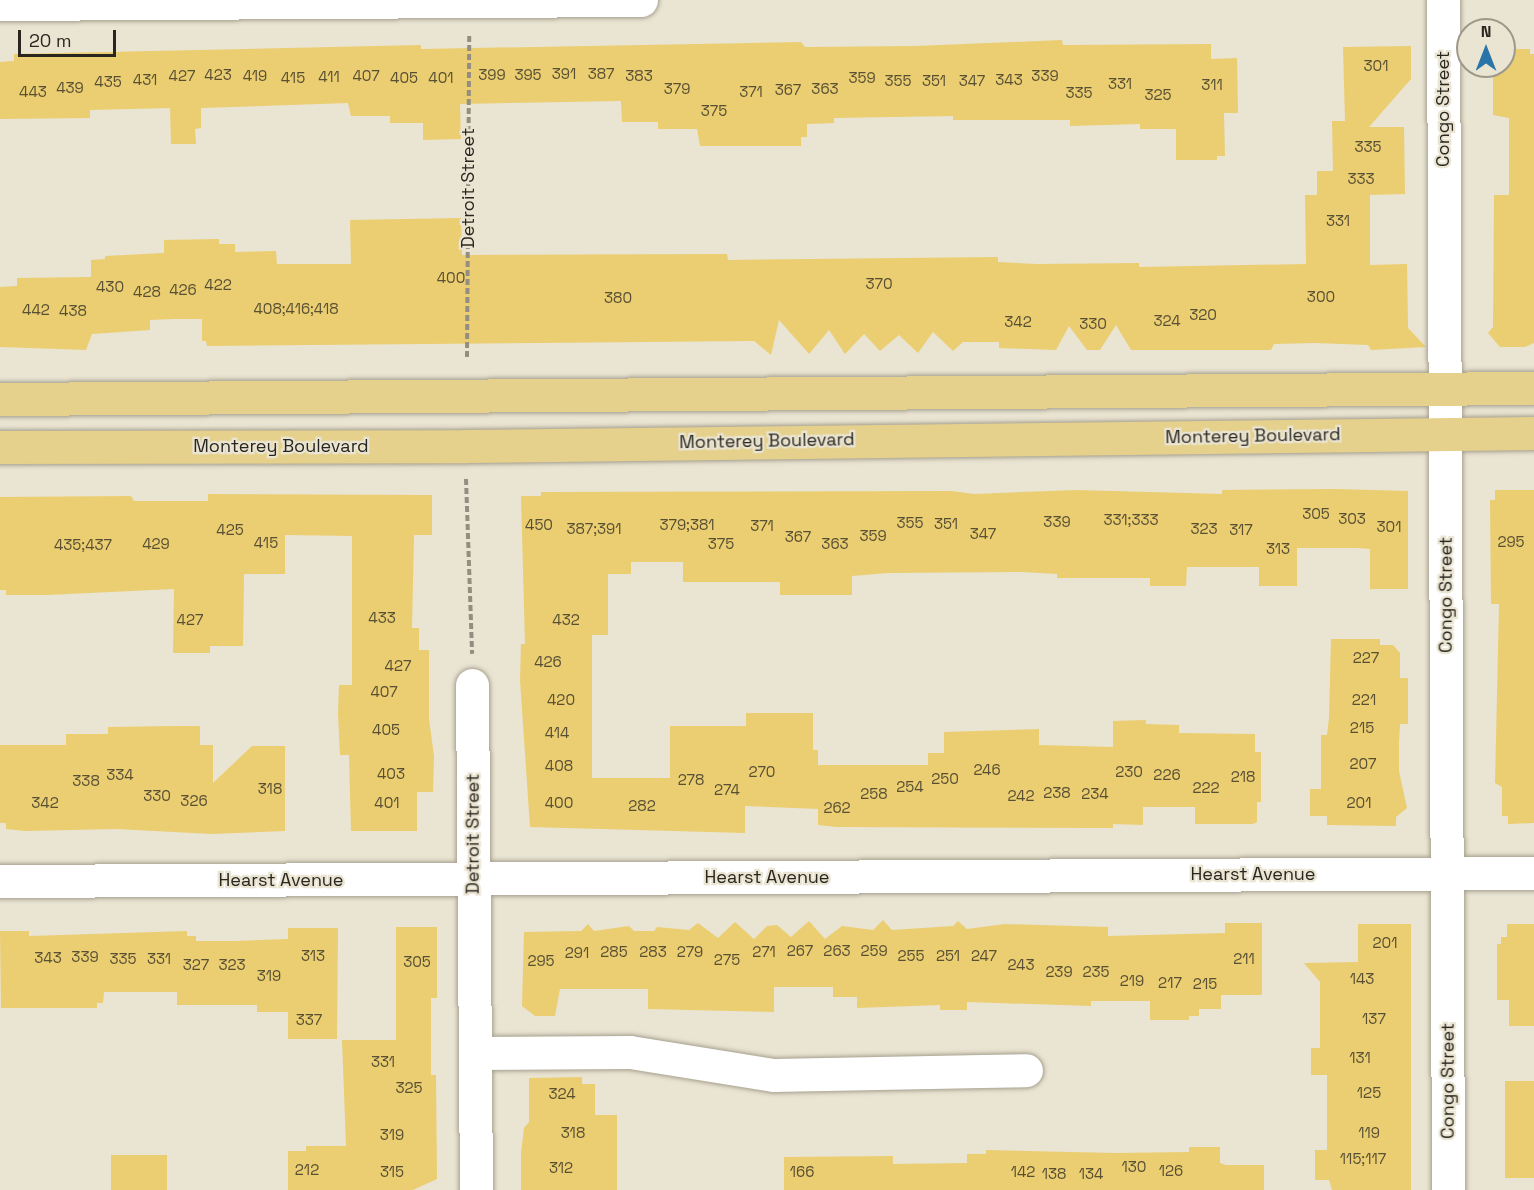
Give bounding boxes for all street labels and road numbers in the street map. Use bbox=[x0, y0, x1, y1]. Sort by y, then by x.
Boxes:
street label: Congo Street bbox=[1432, 51, 1454, 167]
street label: Detroit Street bbox=[457, 128, 479, 248]
street label: Monterey Boulevard bbox=[1165, 424, 1341, 448]
street label: Monterey Boulevard bbox=[679, 429, 855, 453]
street label: Monterey Boulevard bbox=[193, 435, 369, 457]
street label: Congo Street bbox=[1435, 537, 1457, 653]
street label: Detroit Street bbox=[462, 774, 484, 894]
street label: Hearst Avenue bbox=[1190, 863, 1316, 885]
street label: Hearst Avenue bbox=[704, 866, 830, 888]
street label: Hearst Avenue bbox=[218, 869, 344, 891]
street label: Congo Street bbox=[1437, 1023, 1459, 1139]

